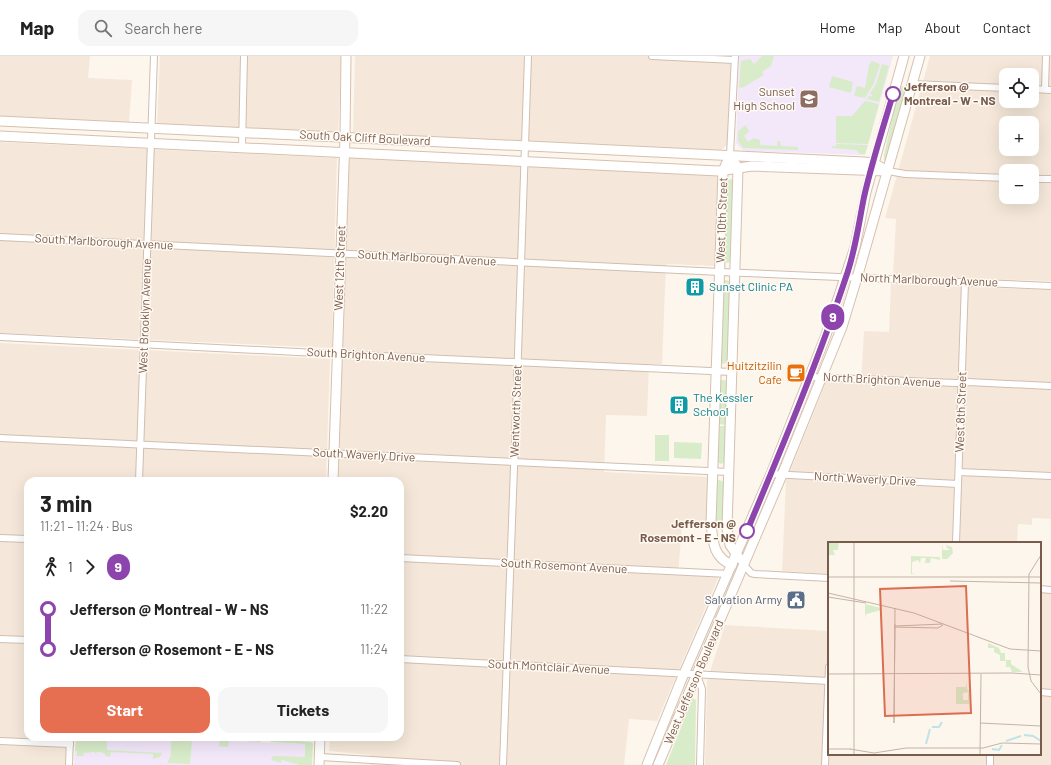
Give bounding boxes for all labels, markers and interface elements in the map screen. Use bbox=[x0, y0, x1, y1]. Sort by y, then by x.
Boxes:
search box bbox=[78, 10, 358, 46]
text: Map bbox=[20, 16, 54, 39]
icon: search bbox=[92, 17, 114, 39]
text: Search here bbox=[124, 19, 202, 37]
text: Home bbox=[820, 19, 856, 36]
text: Map bbox=[878, 19, 902, 36]
text: About bbox=[924, 19, 961, 36]
text: Contact bbox=[983, 19, 1031, 36]
map controls bbox=[999, 68, 1039, 204]
button: locate bbox=[999, 68, 1039, 108]
place label: Jefferson @ Montreal - W - NS bbox=[904, 79, 996, 107]
place label: Sunset High School bbox=[733, 84, 795, 112]
marker: Jefferson @ Montreal - W - NS bbox=[885, 86, 901, 102]
school or university icon: Sunset High School bbox=[798, 88, 820, 110]
button: + bbox=[999, 116, 1039, 156]
street label: South Oak Cliff Boulevard bbox=[299, 127, 431, 147]
button: − bbox=[999, 164, 1039, 204]
street label: West 10th Street bbox=[713, 177, 729, 263]
street label: West 12th Street bbox=[331, 225, 347, 311]
street label: South Marlborough Avenue bbox=[34, 230, 174, 252]
street label: South Marlborough Avenue bbox=[357, 246, 497, 268]
street label: West Brooklyn Avenue bbox=[135, 258, 153, 374]
street label: North Marlborough Avenue bbox=[860, 270, 998, 288]
building icon: Sunset Clinic PA bbox=[684, 276, 706, 298]
place label: Sunset Clinic PA bbox=[709, 279, 793, 293]
line badge: 9 bbox=[820, 304, 846, 330]
text: 9 bbox=[829, 308, 837, 325]
street label: South Brighton Avenue bbox=[306, 344, 426, 364]
place label: Huitzitzilin Cafe bbox=[727, 358, 782, 386]
cafe icon: Huitzitzilin Cafe bbox=[785, 362, 807, 384]
street label: Wentworth Street bbox=[506, 364, 524, 458]
street label: North Brighton Avenue bbox=[823, 369, 941, 389]
street label: West 8th Street bbox=[952, 371, 968, 453]
place label: The Kessler School bbox=[693, 390, 754, 418]
building icon: The Kessler School bbox=[668, 394, 690, 416]
street label: South Waverly Drive bbox=[312, 444, 416, 464]
street label: North Waverly Drive bbox=[814, 468, 916, 488]
text: 3 min bbox=[40, 490, 92, 516]
text: $2.20 bbox=[350, 502, 388, 520]
place label: Jefferson @ Rosemont - E - NS bbox=[640, 516, 736, 544]
text: 11:21 – 11:24 · Bus bbox=[40, 518, 133, 534]
marker: Jefferson @ Rosemont - E - NS bbox=[739, 523, 755, 539]
inset map bbox=[828, 542, 1041, 755]
street label: South Rosemont Avenue bbox=[500, 555, 628, 575]
icon: walk bbox=[40, 556, 62, 578]
icon: forward bbox=[79, 556, 101, 578]
text: 9 bbox=[115, 558, 122, 575]
text: 1 bbox=[68, 559, 73, 575]
public building icon: Salvation Army bbox=[785, 589, 807, 611]
place label: Salvation Army bbox=[705, 592, 782, 606]
text: Jefferson @ Montreal - W - NS bbox=[70, 600, 269, 618]
text: 11:22 bbox=[361, 601, 388, 617]
street label: West Jefferson Boulevard bbox=[660, 617, 726, 746]
text: Jefferson @ Rosemont - E - NS bbox=[70, 640, 274, 658]
text: 11:24 bbox=[360, 641, 388, 657]
street label: South Montclair Avenue bbox=[488, 656, 610, 676]
button: Start bbox=[40, 687, 210, 733]
button: Tickets bbox=[218, 687, 388, 733]

